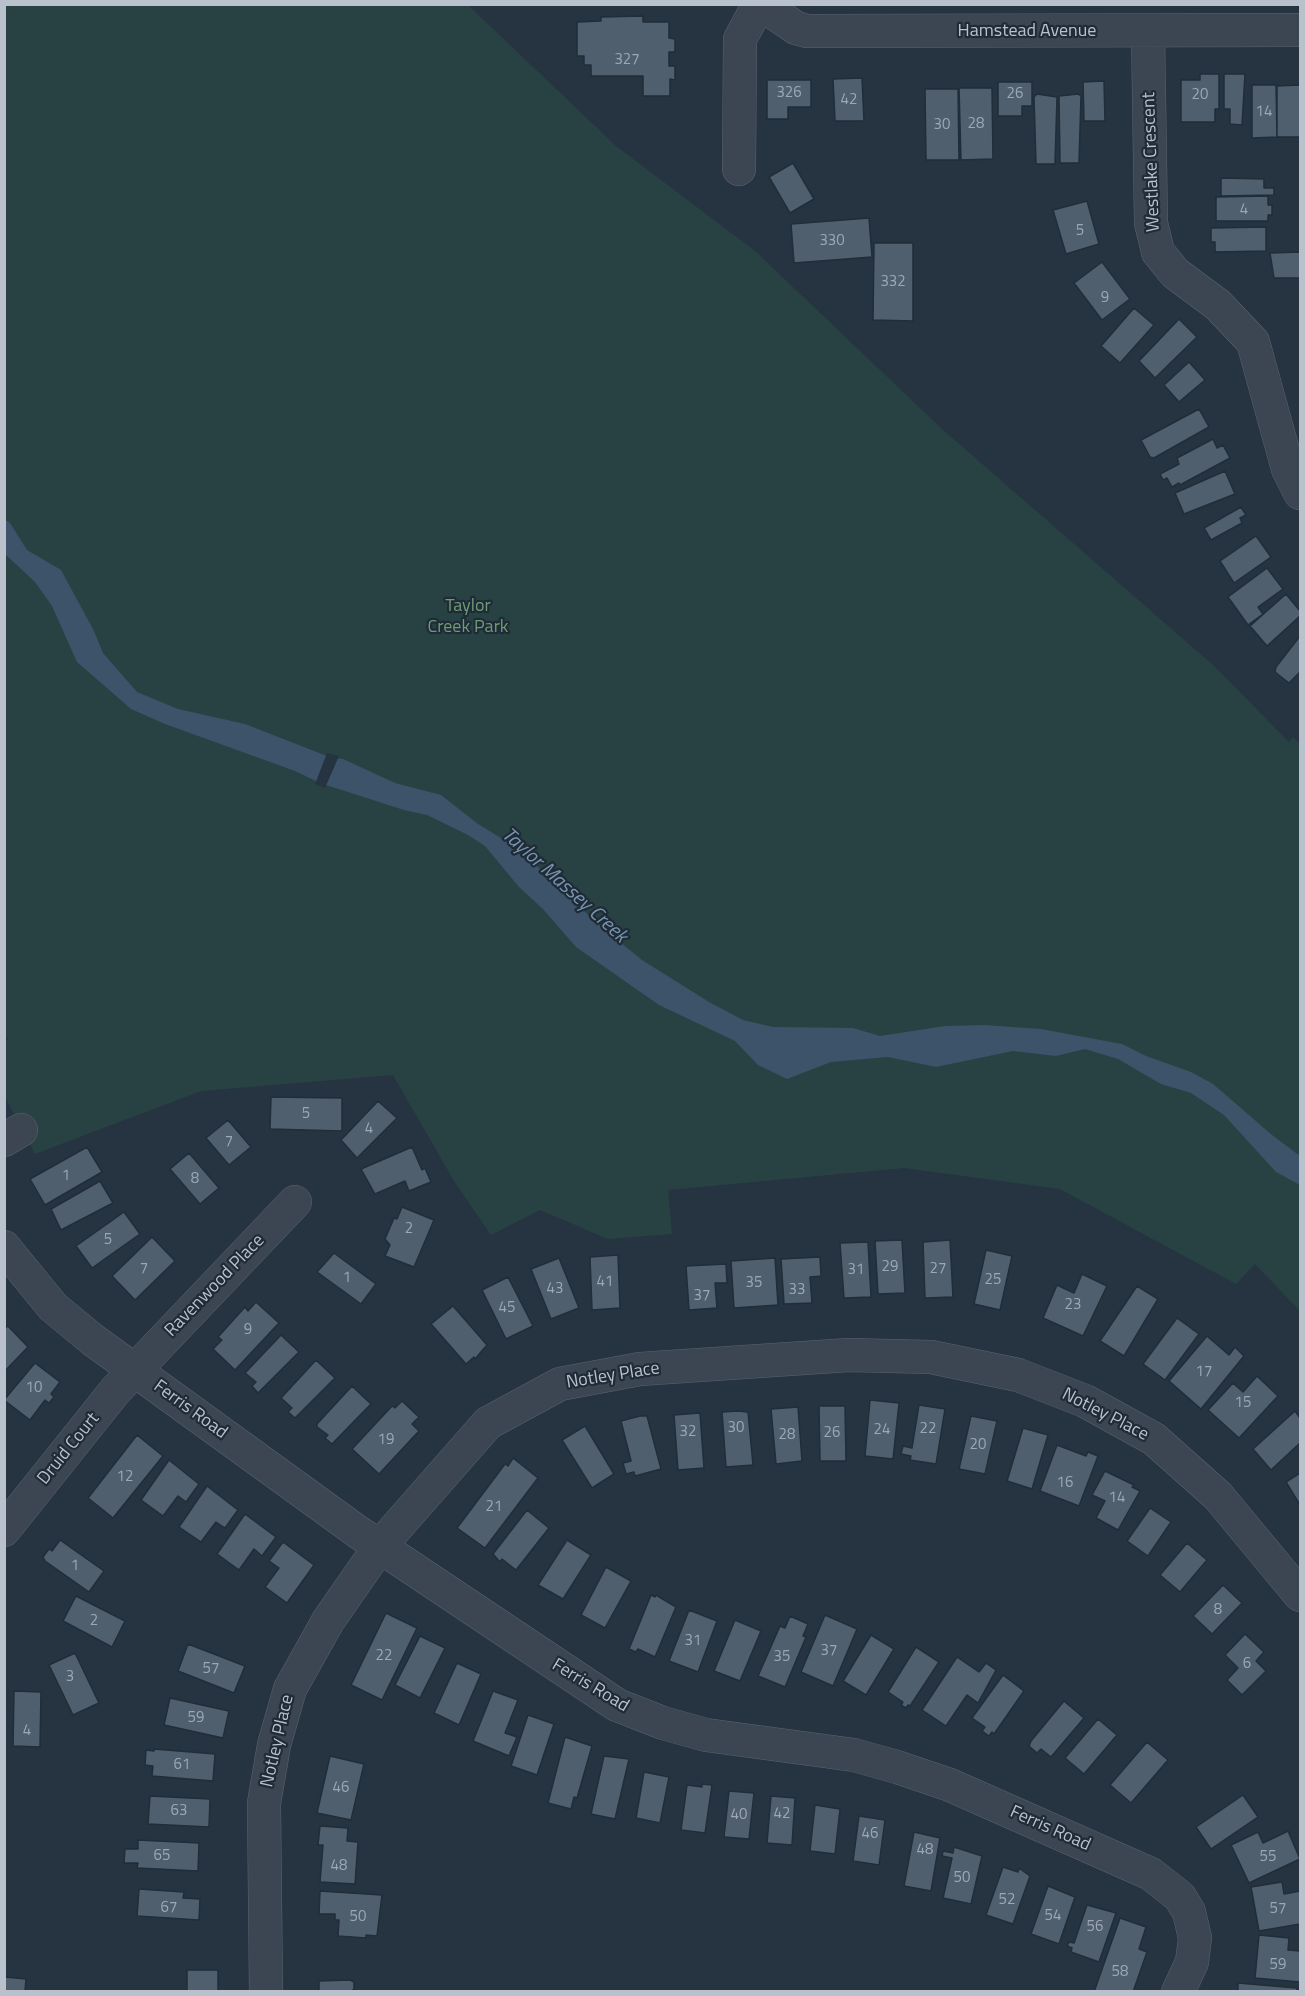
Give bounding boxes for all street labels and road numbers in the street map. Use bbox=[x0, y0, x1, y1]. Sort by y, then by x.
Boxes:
street label: Hamstead Avenue bbox=[958, 21, 1096, 43]
street label: Westlake Crescent bbox=[1139, 92, 1165, 232]
street label: Ravenwood Place bbox=[161, 1230, 269, 1342]
street label: Notley Place bbox=[565, 1358, 661, 1394]
street label: Ferris Road bbox=[149, 1376, 231, 1444]
street label: Notley Place bbox=[1058, 1384, 1152, 1446]
street label: Druid Court bbox=[34, 1409, 104, 1489]
street label: Ferris Road bbox=[548, 1655, 632, 1717]
street label: Notley Place bbox=[257, 1693, 299, 1789]
street label: Ferris Road bbox=[1006, 1802, 1094, 1856]

